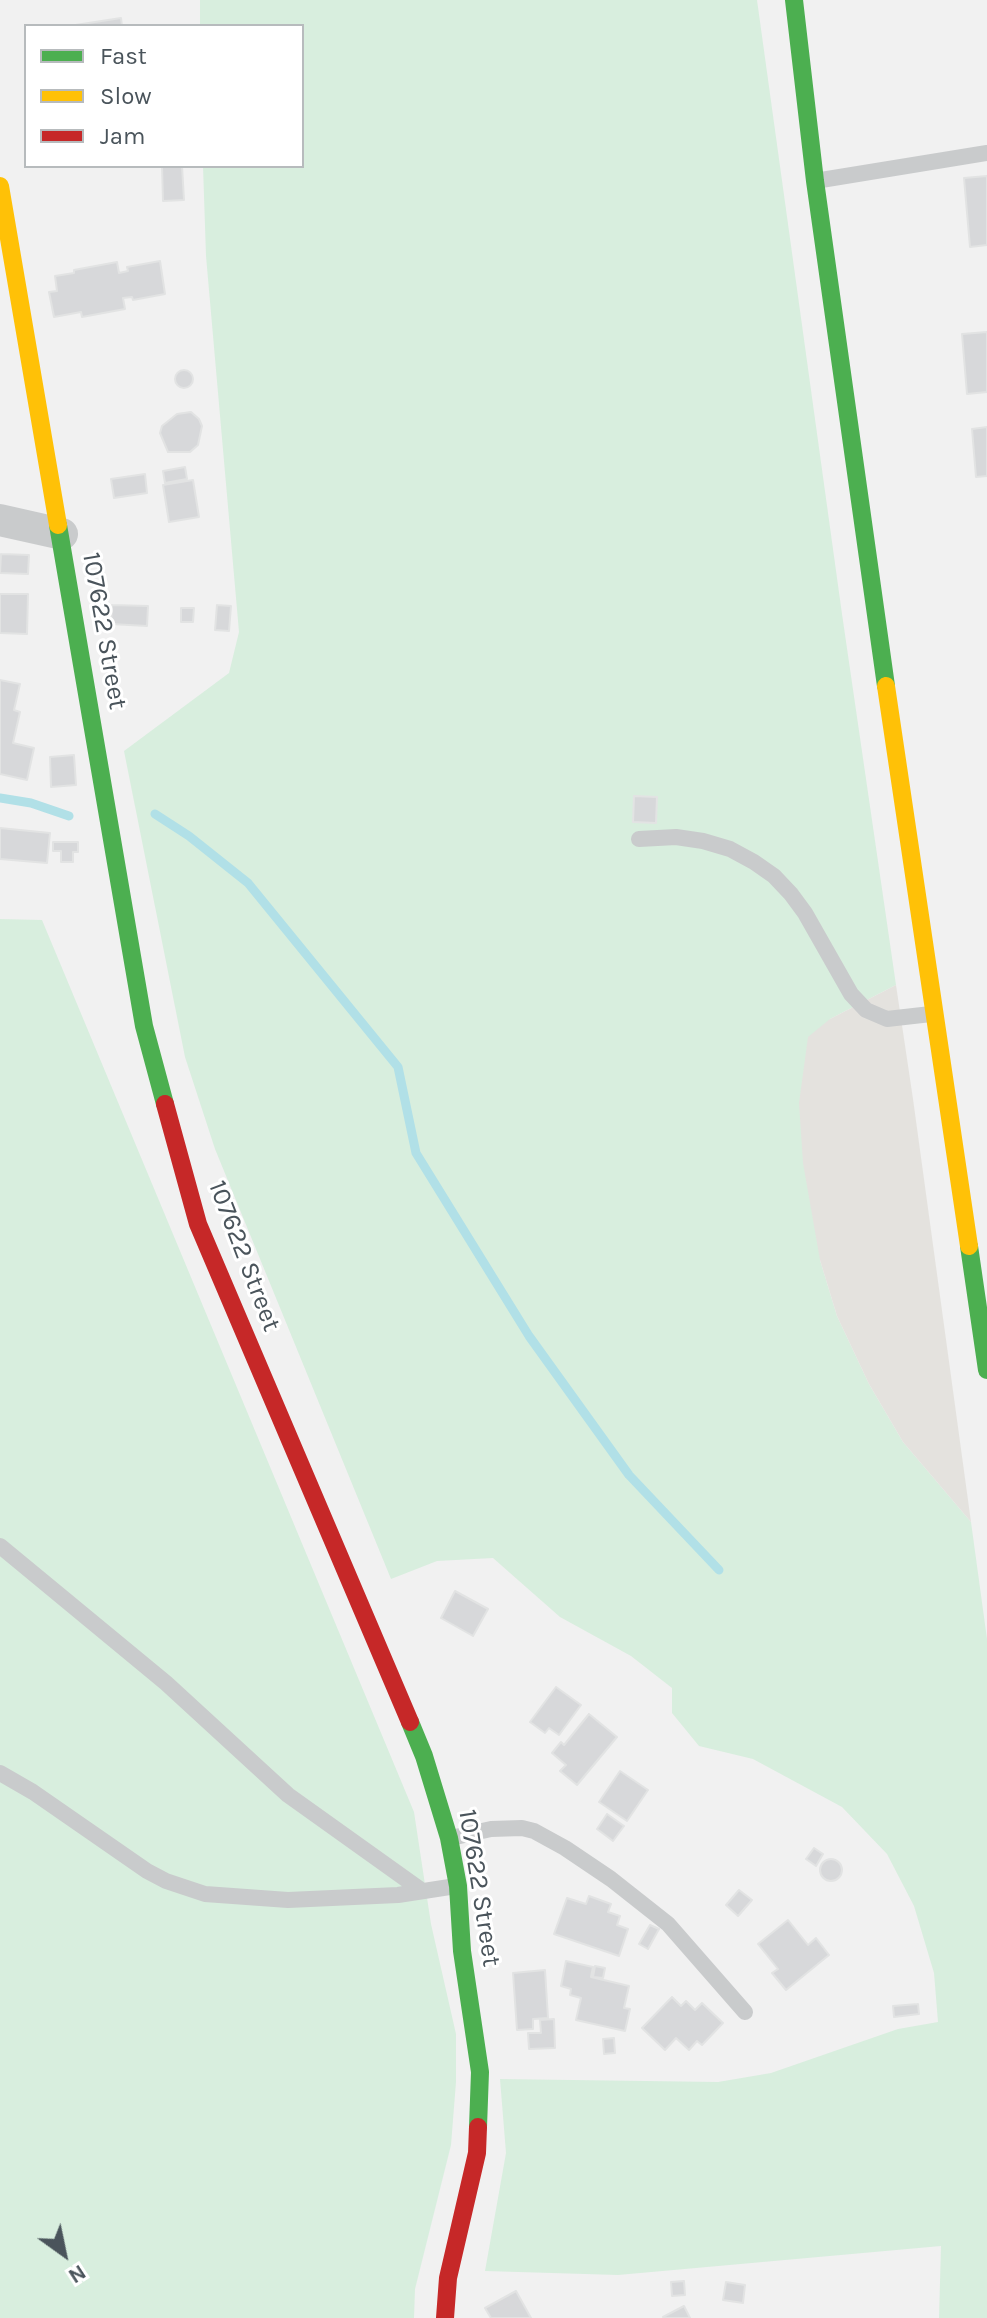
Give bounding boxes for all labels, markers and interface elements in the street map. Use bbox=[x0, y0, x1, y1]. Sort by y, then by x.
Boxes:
legend bbox=[24, 24, 304, 168]
text: Fast bbox=[100, 42, 147, 70]
text: Slow bbox=[100, 82, 152, 110]
text: Jam bbox=[100, 122, 145, 150]
street label: 107622 Street bbox=[75, 550, 133, 712]
street label: 107622 Street bbox=[201, 1176, 287, 1336]
street label: 107622 Street bbox=[451, 1807, 507, 1969]
north arrow bbox=[24, 2214, 104, 2294]
text: N bbox=[63, 2259, 91, 2289]

